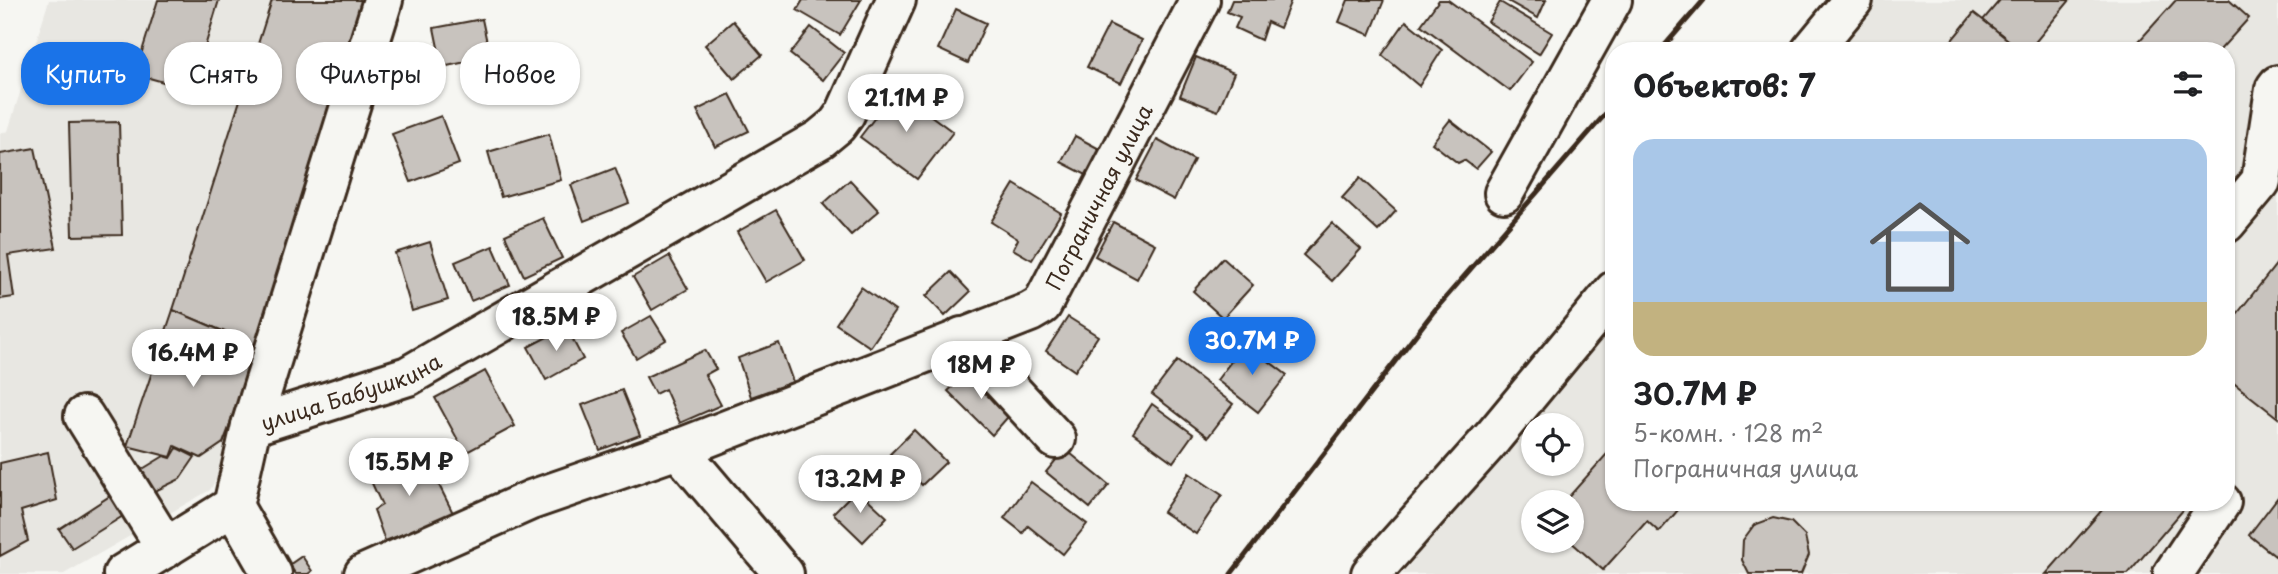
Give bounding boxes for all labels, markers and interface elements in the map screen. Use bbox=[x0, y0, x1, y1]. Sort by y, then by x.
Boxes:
chip: Купить bbox=[21, 42, 150, 105]
chip: Снять bbox=[164, 42, 282, 105]
chip: Фильтры bbox=[296, 42, 446, 105]
chip: Новое bbox=[460, 42, 580, 105]
text: Объектов: 7 bbox=[1633, 62, 1816, 107]
icon: filters bbox=[2169, 65, 2207, 103]
pin: 21.1M ₽ bbox=[841, 74, 971, 134]
text: 21.1M ₽ bbox=[864, 79, 948, 114]
street label: Пограничная улица bbox=[1037, 97, 1160, 295]
icon: home bbox=[1857, 184, 1983, 310]
pin: 18.5M ₽ bbox=[491, 294, 621, 353]
text: 18.5M ₽ bbox=[512, 298, 600, 333]
pin: 30.7M ₽ bbox=[1187, 318, 1317, 377]
text: 30.7M ₽ bbox=[1205, 322, 1299, 357]
pin: 16.4M ₽ bbox=[128, 330, 258, 389]
text: 16.4M ₽ bbox=[148, 334, 238, 369]
pin: 18M ₽ bbox=[932, 342, 1030, 401]
street label: улица Бабушкина bbox=[256, 344, 448, 438]
text: 18M ₽ bbox=[947, 346, 1015, 381]
text: 30.7M ₽ bbox=[1633, 370, 1757, 415]
map controls bbox=[1521, 413, 1584, 553]
button: locate bbox=[1521, 413, 1584, 476]
text: 5-комн. · 128 m² bbox=[1633, 415, 1823, 450]
pin: 15.5M ₽ bbox=[344, 438, 474, 498]
text: 15.5M ₽ bbox=[365, 443, 453, 478]
text: Пограничная улица bbox=[1633, 450, 1858, 485]
pin: 13.2M ₽ bbox=[795, 456, 925, 515]
text: 13.2M ₽ bbox=[814, 460, 906, 495]
button: layers bbox=[1521, 490, 1584, 553]

